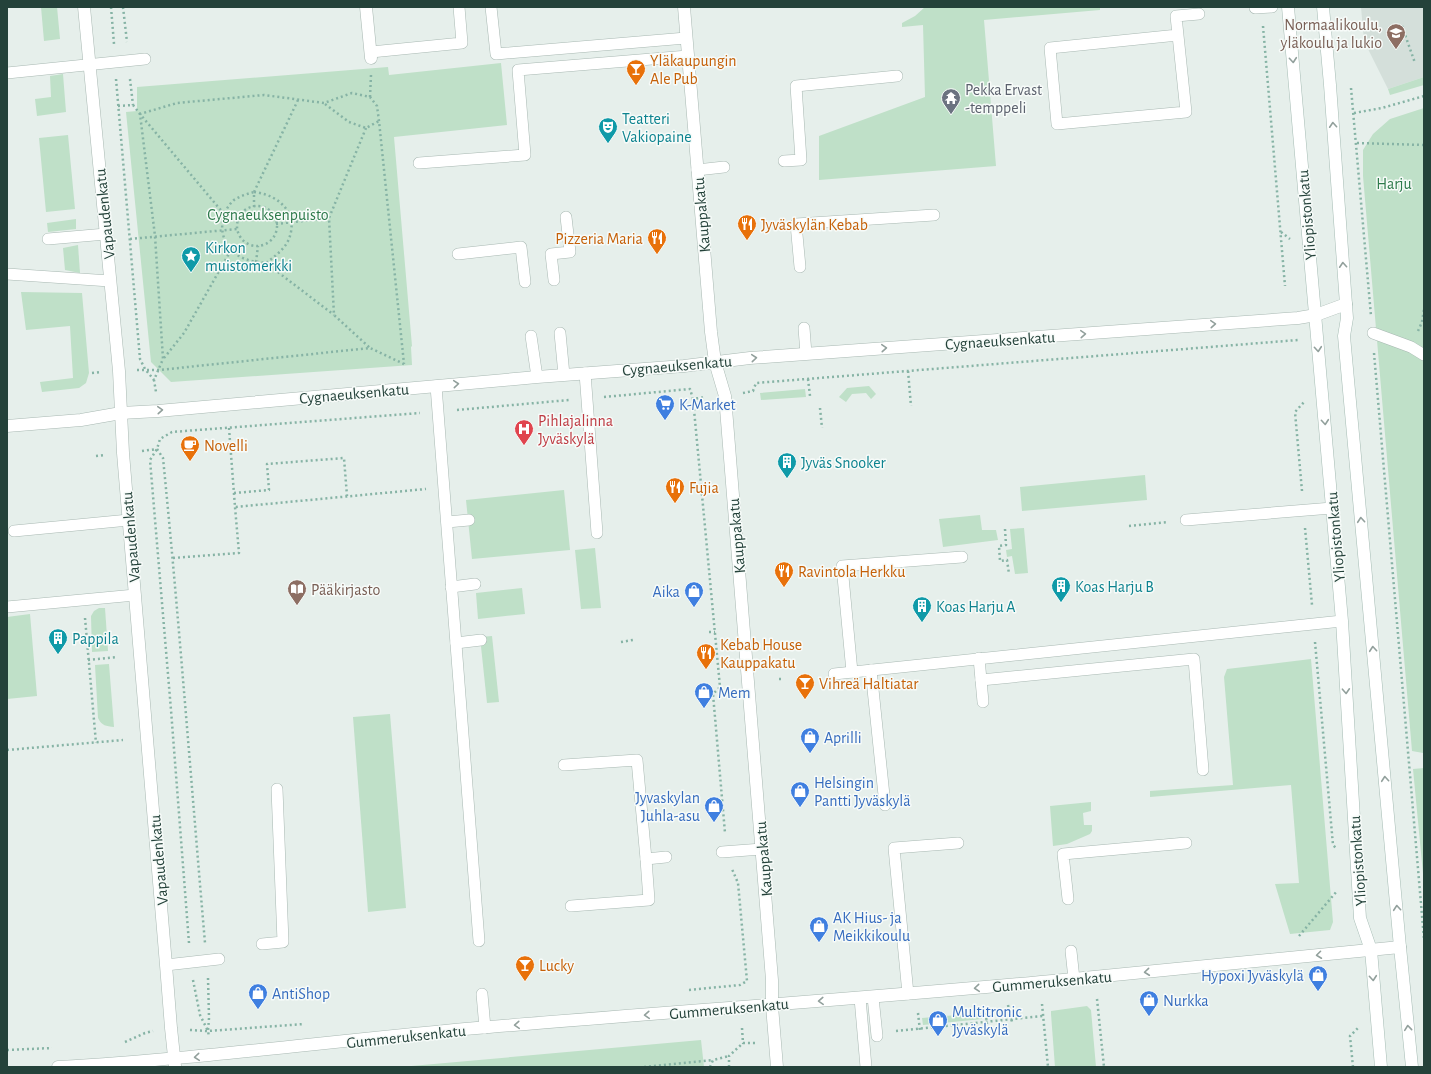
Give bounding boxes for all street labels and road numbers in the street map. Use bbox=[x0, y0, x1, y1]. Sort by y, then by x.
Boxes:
street label: Vapaudenkatu bbox=[92, 168, 118, 260]
street label: Yliopistonkatu bbox=[1295, 169, 1319, 261]
street label: Kauppakatu bbox=[691, 177, 713, 253]
street label: Cygnaeuksenkatu bbox=[945, 329, 1056, 354]
street label: Cygnaeuksenkatu bbox=[622, 353, 733, 380]
street label: Cygnaeuksenkatu bbox=[299, 381, 410, 408]
street label: Vapaudenkatu bbox=[119, 491, 143, 583]
street label: Yliopistonkatu bbox=[1324, 491, 1348, 583]
street label: Kauppakatu bbox=[726, 498, 748, 574]
street label: Vapaudenkatu bbox=[147, 814, 171, 906]
street label: Yliopistonkatu bbox=[1347, 815, 1369, 907]
street label: Kauppakatu bbox=[753, 821, 775, 897]
street label: Gummeruksenkatu bbox=[992, 969, 1113, 995]
street label: Gummeruksenkatu bbox=[669, 996, 790, 1022]
street label: Gummeruksenkatu bbox=[346, 1023, 467, 1051]

